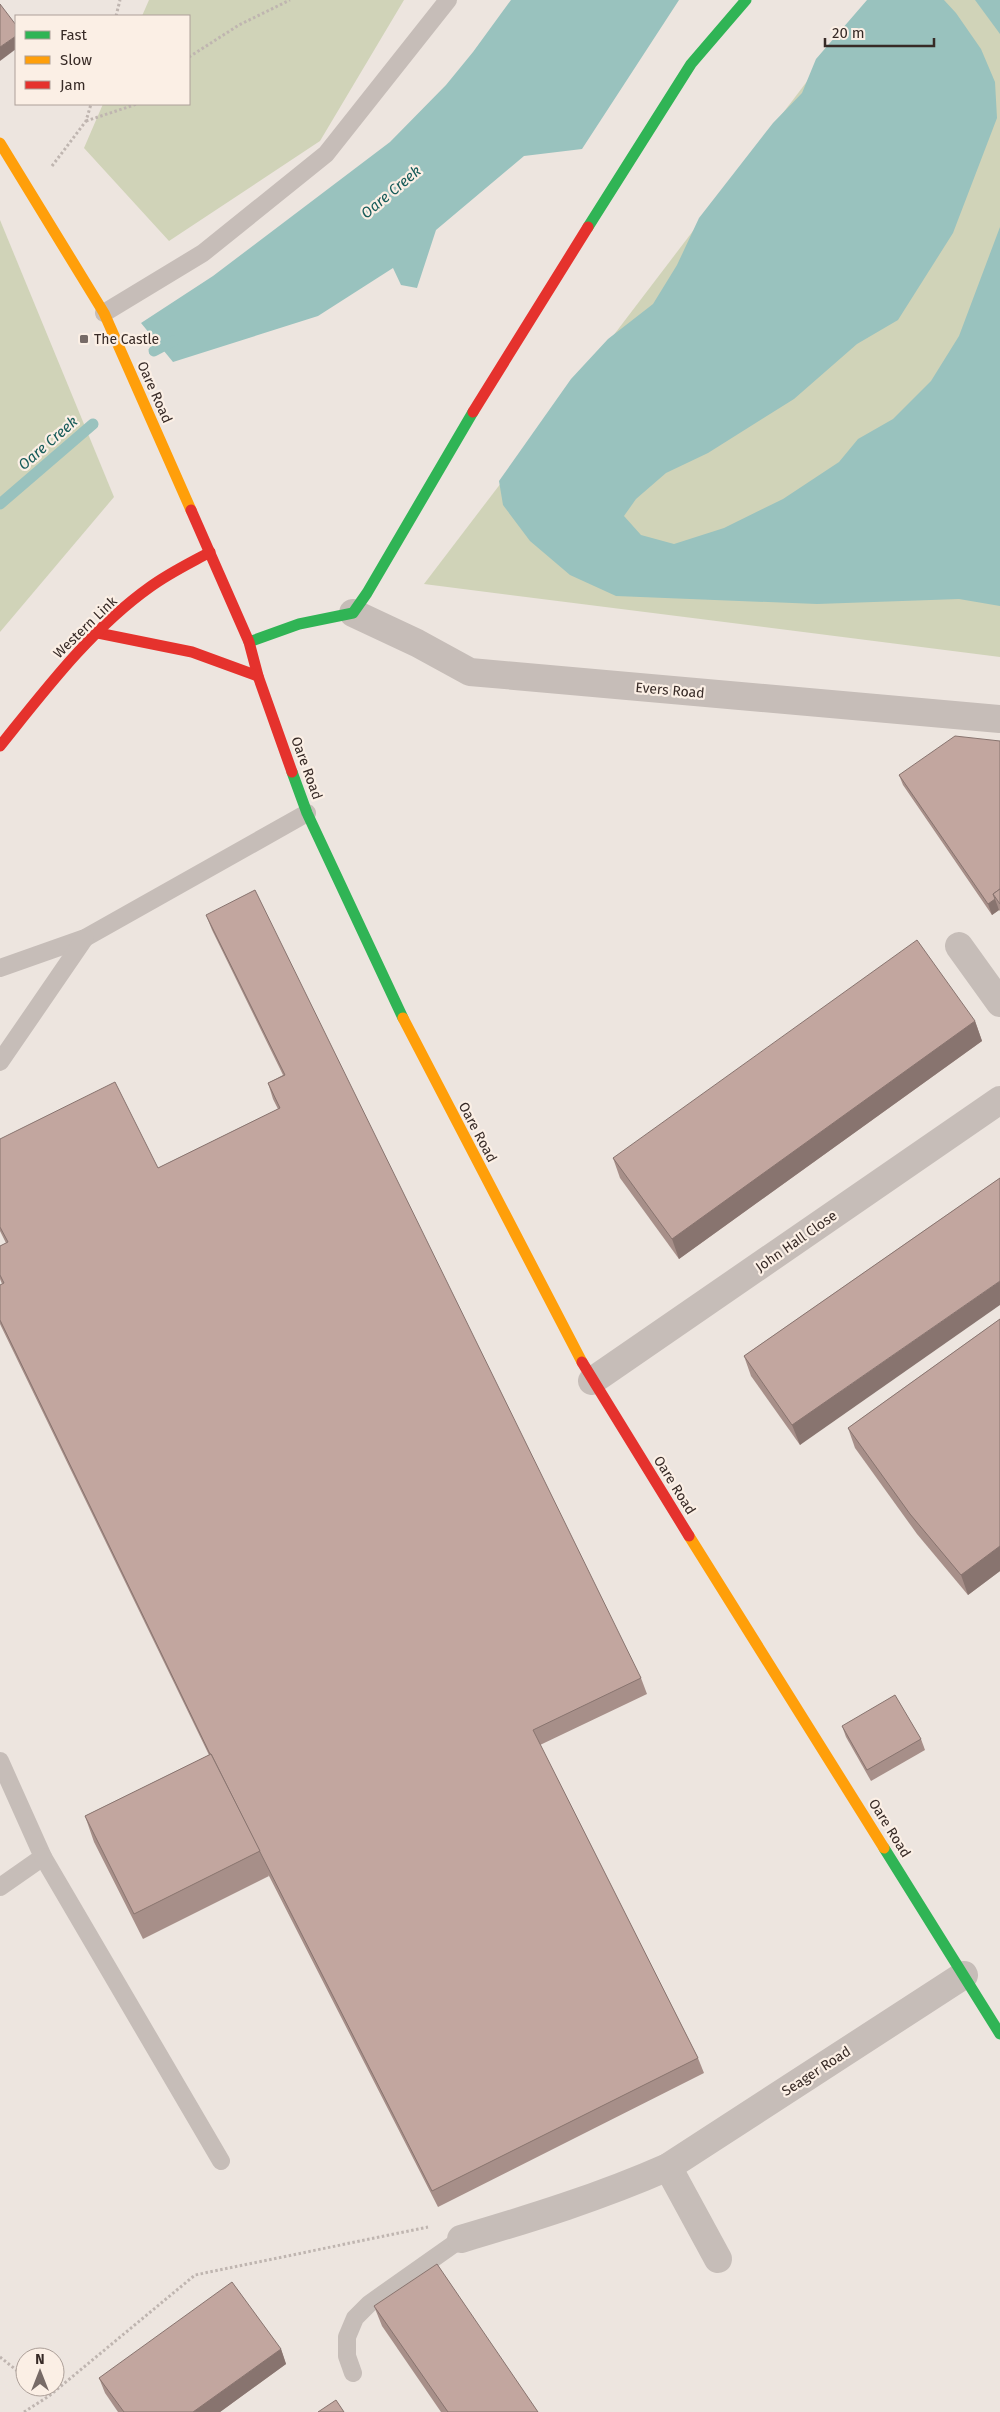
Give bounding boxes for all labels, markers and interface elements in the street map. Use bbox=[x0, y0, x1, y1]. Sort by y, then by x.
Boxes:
legend bbox=[15, 15, 190, 105]
scale bar bbox=[825, 15, 934, 47]
text: 20 m bbox=[832, 24, 865, 42]
text: Fast bbox=[60, 26, 87, 44]
text: Slow bbox=[60, 51, 92, 69]
text: Jam bbox=[60, 76, 86, 94]
water label: Oare Creek bbox=[357, 162, 425, 222]
place label: The Castle bbox=[94, 331, 159, 348]
marker: The Castle bbox=[78, 333, 90, 345]
street label: Oare Road bbox=[133, 359, 176, 426]
water label: Oare Creek bbox=[15, 412, 81, 474]
street label: Western Link bbox=[50, 592, 121, 662]
street label: Evers Road bbox=[635, 679, 705, 702]
street label: Oare Road bbox=[287, 734, 326, 802]
street label: Oare Road bbox=[455, 1099, 501, 1165]
street label: John Hall Close bbox=[752, 1207, 840, 1276]
street label: Oare Road bbox=[650, 1453, 699, 1518]
street label: Oare Road bbox=[865, 1796, 914, 1861]
street label: Seager Road bbox=[779, 2043, 854, 2100]
north arrow bbox=[15, 2347, 65, 2397]
text: N bbox=[35, 2351, 45, 2368]

